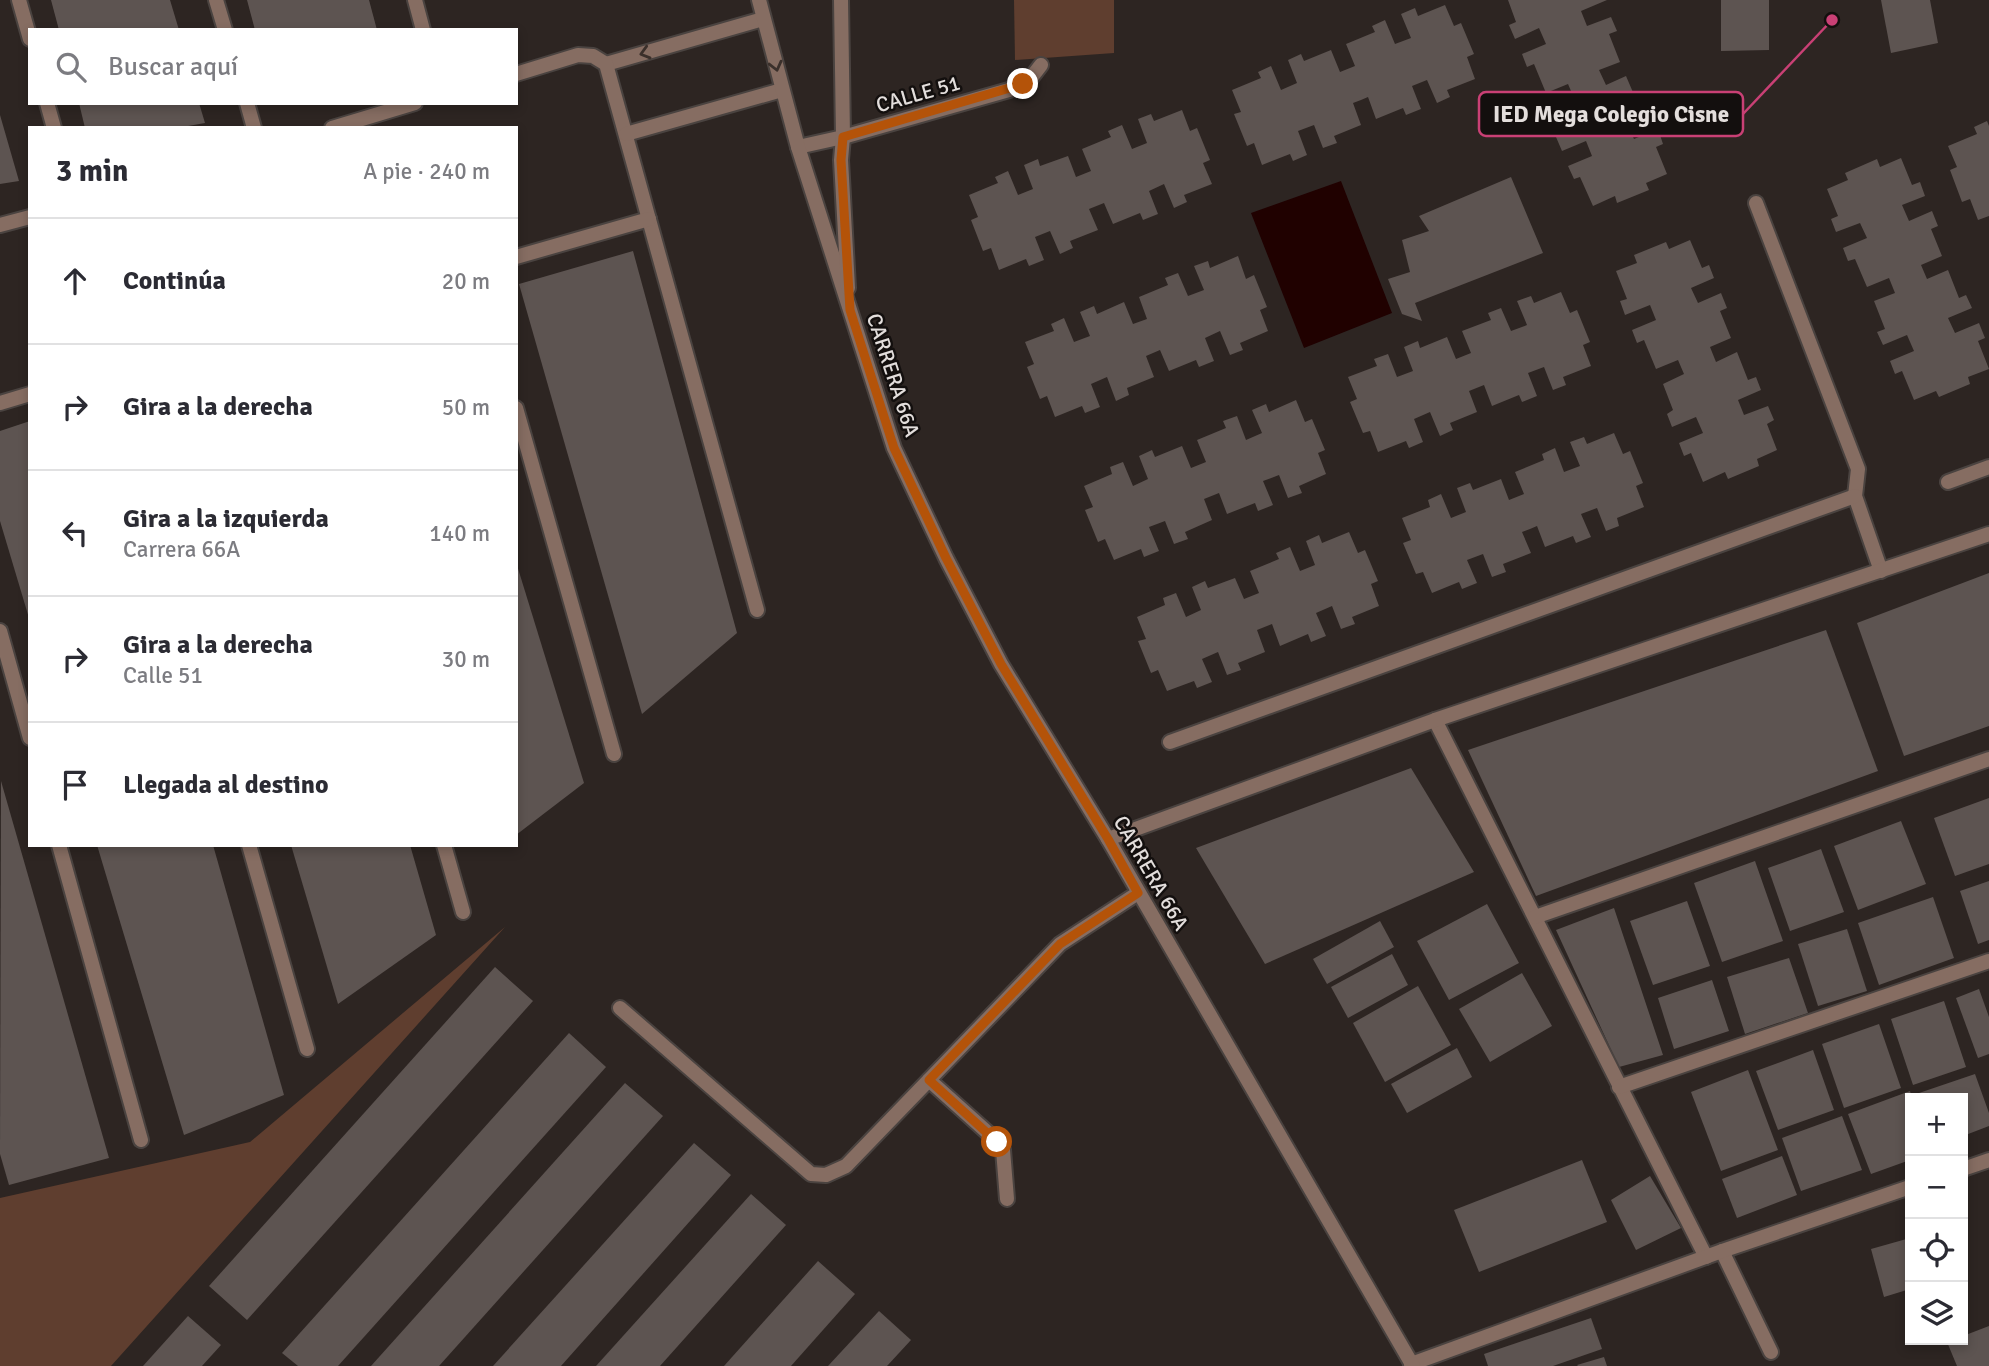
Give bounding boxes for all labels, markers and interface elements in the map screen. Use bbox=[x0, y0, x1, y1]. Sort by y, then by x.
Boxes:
search box bbox=[28, 28, 518, 105]
one-way arrow bbox=[639, 45, 651, 59]
icon: search bbox=[52, 48, 90, 86]
text: Buscar aquí bbox=[108, 51, 238, 83]
one-way arrow bbox=[767, 60, 782, 72]
route end bbox=[1007, 68, 1038, 99]
street label: CALLE 51 bbox=[873, 70, 963, 118]
callout: IED Mega Colegio Cisne bbox=[1479, 92, 1743, 136]
text: IED Mega Colegio Cisne bbox=[1493, 100, 1729, 129]
text: 3 min bbox=[56, 153, 128, 190]
text: A pie · 240 m bbox=[363, 157, 490, 186]
icon: ahead bbox=[56, 262, 94, 300]
text: Continúa bbox=[123, 265, 226, 297]
text: 20 m bbox=[442, 267, 490, 296]
street label: CARRERA 66A bbox=[861, 310, 925, 440]
icon: right bbox=[56, 388, 94, 426]
text: Gira a la derecha bbox=[123, 391, 313, 423]
text: 50 m bbox=[442, 393, 490, 422]
text: Gira a la izquierda bbox=[123, 503, 329, 535]
icon: left bbox=[56, 514, 94, 552]
text: 140 m bbox=[429, 519, 490, 548]
text: Carrera 66A bbox=[123, 535, 240, 564]
text: Gira a la derecha bbox=[123, 629, 313, 661]
icon: right bbox=[56, 640, 94, 678]
text: 30 m bbox=[442, 645, 490, 674]
text: Calle 51 bbox=[123, 661, 203, 690]
icon: arrive bbox=[56, 766, 94, 804]
text: Llegada al destino bbox=[123, 769, 329, 801]
street label: CARRERA 66A bbox=[1108, 811, 1194, 935]
map controls bbox=[1905, 1093, 1968, 1345]
button: + bbox=[1905, 1093, 1968, 1156]
route start bbox=[981, 1126, 1012, 1157]
button: − bbox=[1905, 1156, 1968, 1219]
button: locate bbox=[1905, 1219, 1968, 1282]
button: layers bbox=[1905, 1282, 1968, 1345]

